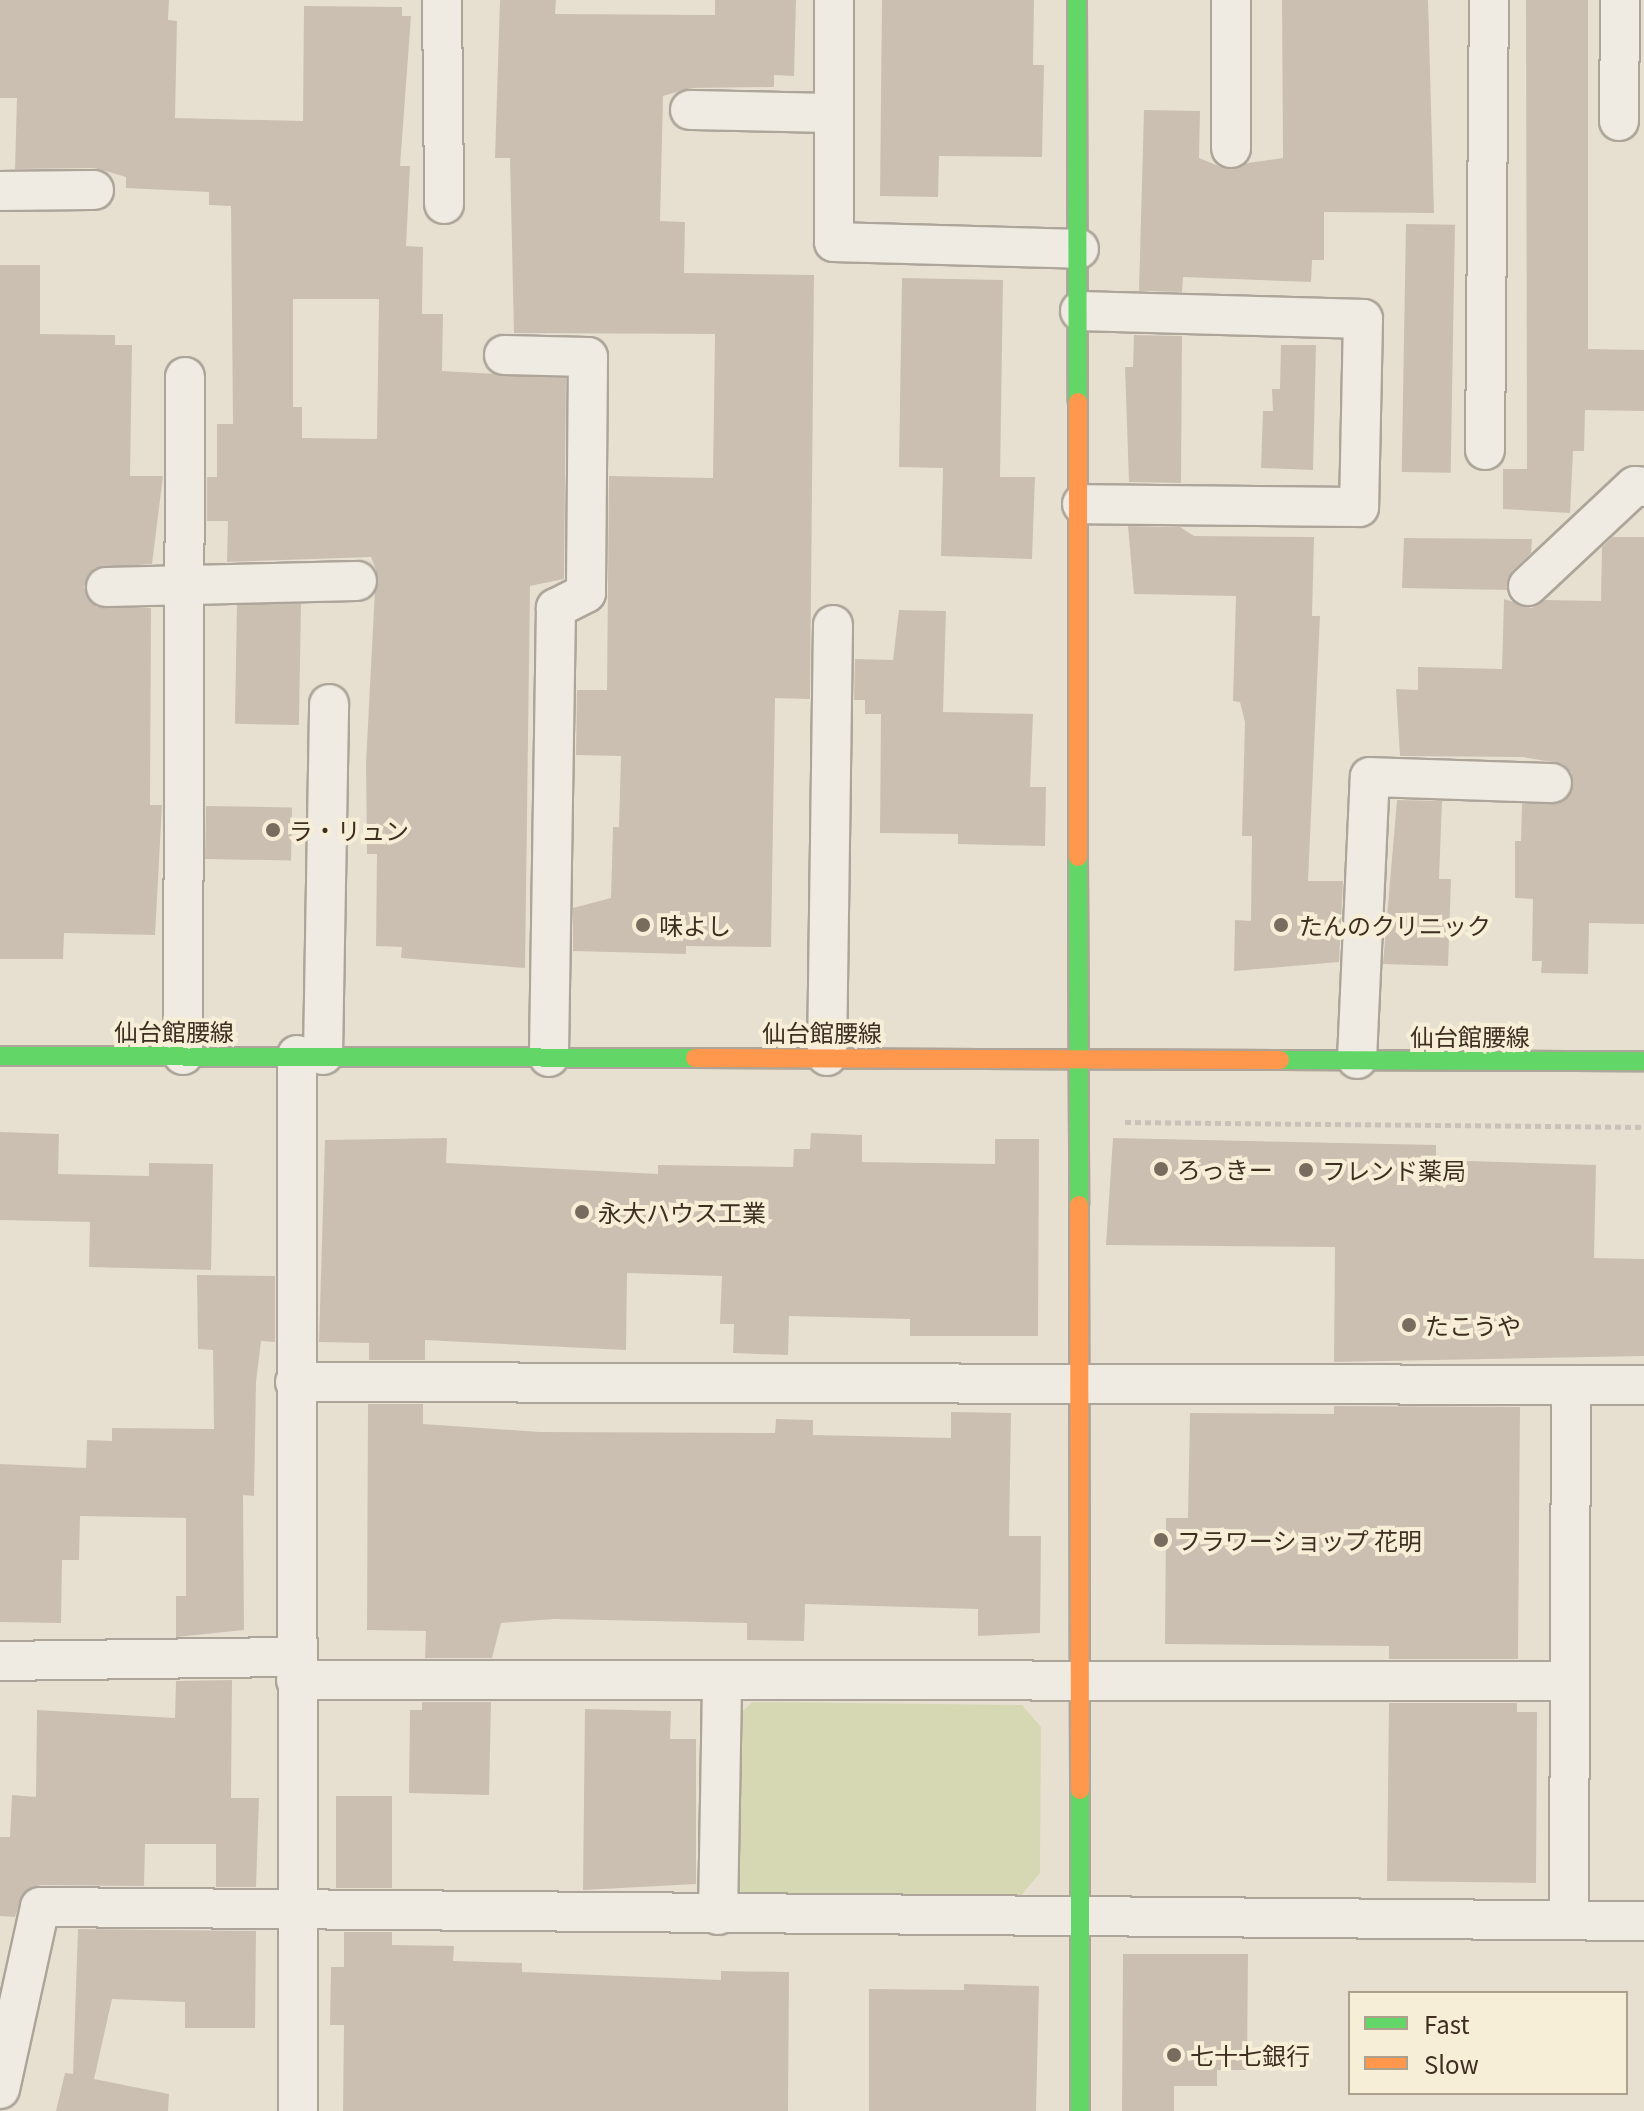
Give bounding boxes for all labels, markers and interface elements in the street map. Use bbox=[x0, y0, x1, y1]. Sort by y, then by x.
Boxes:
place label: ラ・リュン bbox=[289, 816, 409, 844]
marker: ラ・リュン bbox=[264, 821, 282, 839]
place label: 味よし bbox=[659, 911, 731, 939]
place label: たんのクリニック bbox=[1299, 911, 1491, 939]
marker: たんのクリニック bbox=[1270, 914, 1292, 936]
marker: 味よし bbox=[634, 916, 652, 934]
street label: 仙台館腰線 bbox=[114, 1017, 234, 1045]
street label: 仙台館腰線 bbox=[762, 1018, 882, 1046]
street label: 仙台館腰線 bbox=[1410, 1022, 1530, 1050]
place label: ろっきー bbox=[1177, 1155, 1273, 1183]
place label: フレンド薬局 bbox=[1322, 1156, 1466, 1184]
marker: ろっきー bbox=[1152, 1160, 1170, 1178]
marker: フレンド薬局 bbox=[1297, 1161, 1315, 1179]
place label: 永大ハウス工業 bbox=[598, 1198, 766, 1226]
marker: 永大ハウス工業 bbox=[573, 1203, 591, 1221]
place label: たこうや bbox=[1425, 1311, 1521, 1339]
marker: たこうや bbox=[1400, 1316, 1418, 1334]
place label: フラワーショップ 花明 bbox=[1177, 1526, 1422, 1554]
marker: フラワーショップ 花明 bbox=[1152, 1531, 1170, 1549]
legend bbox=[1348, 1991, 1628, 2095]
text: Fast bbox=[1424, 2006, 1469, 2041]
place label: 七十七銀行 bbox=[1190, 2041, 1310, 2069]
marker: 七十七銀行 bbox=[1165, 2046, 1183, 2064]
text: Slow bbox=[1424, 2046, 1479, 2081]

